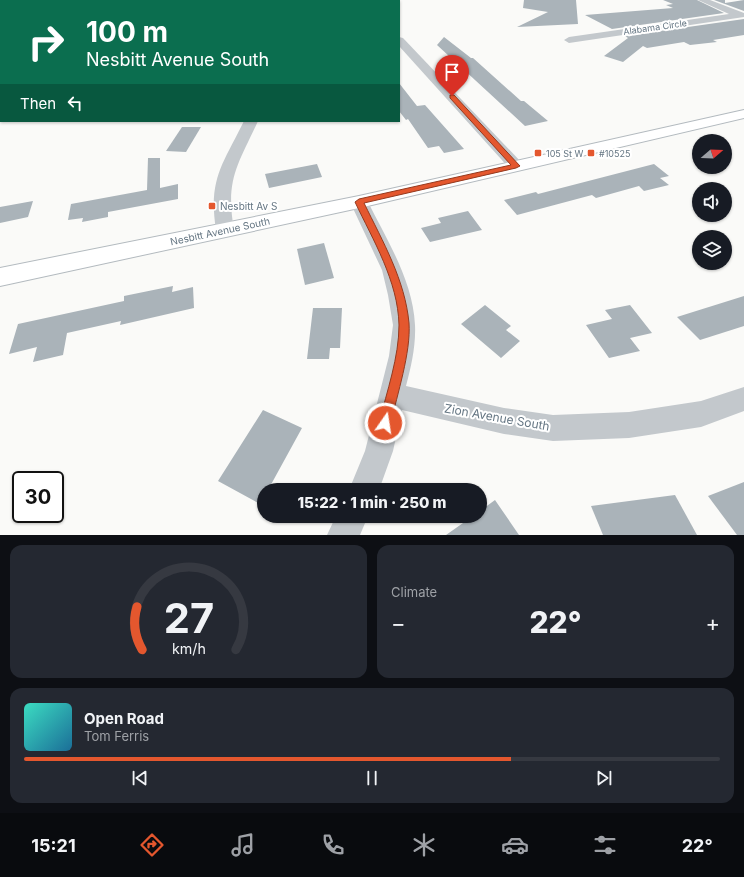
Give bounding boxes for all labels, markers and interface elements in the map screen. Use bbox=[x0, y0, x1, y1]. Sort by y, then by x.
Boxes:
text: 100 m bbox=[86, 15, 168, 49]
icon: right bbox=[20, 16, 72, 68]
street label: Alabama Circle bbox=[622, 17, 688, 37]
text: Nesbitt Avenue South bbox=[86, 49, 269, 70]
pin bbox=[435, 55, 469, 96]
icon: arrive bbox=[441, 61, 463, 83]
icon: left bbox=[64, 92, 86, 114]
text: Then bbox=[20, 94, 56, 113]
north arrow bbox=[692, 134, 732, 174]
map controls bbox=[692, 134, 732, 270]
marker: 105 St W bbox=[533, 148, 543, 158]
place label: 105 St W bbox=[546, 148, 584, 159]
marker: #10525 bbox=[586, 148, 596, 158]
place label: #10525 bbox=[599, 148, 630, 159]
button: sound bbox=[692, 182, 732, 222]
place label: Nesbitt Av S bbox=[220, 200, 277, 212]
marker: Nesbitt Av S bbox=[207, 201, 217, 211]
street label: Nesbitt Avenue South bbox=[169, 215, 271, 247]
button: layers bbox=[692, 230, 732, 270]
street label: Zion Avenue South bbox=[443, 400, 551, 434]
position arrow bbox=[364, 402, 406, 444]
speed limit sign: 30 bbox=[12, 471, 64, 523]
text: 15:22 · 1 min · 250 m bbox=[297, 493, 447, 512]
text: Climate bbox=[391, 584, 437, 600]
text: 27 bbox=[163, 592, 214, 642]
text: 22° bbox=[529, 604, 582, 640]
text: − bbox=[391, 610, 406, 636]
text: + bbox=[705, 610, 720, 636]
text: km/h bbox=[172, 639, 205, 656]
text: Open Road bbox=[84, 709, 164, 728]
text: Tom Ferris bbox=[84, 728, 149, 744]
icon: previous bbox=[129, 767, 151, 789]
icon: pause bbox=[361, 767, 383, 789]
icon: next bbox=[593, 767, 615, 789]
icon: directions bbox=[138, 831, 166, 859]
icon: music bbox=[229, 831, 257, 859]
icon: phone bbox=[319, 831, 347, 859]
icon: climate bbox=[410, 831, 438, 859]
icon: car bbox=[501, 831, 529, 859]
icon: filters bbox=[591, 831, 619, 859]
text: 15:21 bbox=[31, 835, 76, 856]
text: 22° bbox=[682, 835, 713, 856]

